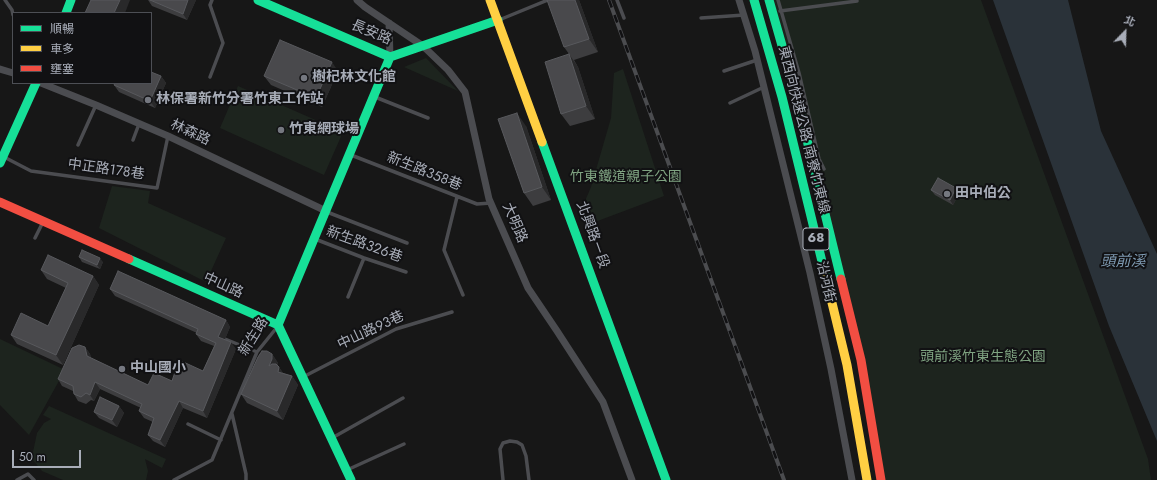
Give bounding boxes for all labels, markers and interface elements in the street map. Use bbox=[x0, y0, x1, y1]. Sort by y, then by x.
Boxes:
text: 北 bbox=[1122, 11, 1138, 30]
legend bbox=[12, 12, 152, 84]
north arrow bbox=[1105, 12, 1145, 52]
street label: 長安路 bbox=[348, 17, 394, 49]
text: 順暢 bbox=[50, 20, 74, 38]
text: 車多 bbox=[50, 40, 74, 58]
street label: 東西向快速公路 南寮竹東線 bbox=[774, 44, 832, 216]
text: 壅塞 bbox=[50, 60, 74, 78]
place label: 樹杞林文化館 bbox=[312, 70, 396, 86]
marker: 樹杞林文化館 bbox=[299, 73, 309, 83]
place label: 林保署新竹分署竹東工作站 bbox=[156, 92, 324, 108]
marker: 林保署新竹分署竹東工作站 bbox=[143, 95, 153, 105]
street label: 林森路 bbox=[167, 117, 213, 149]
place label: 竹東網球場 bbox=[289, 122, 359, 138]
marker: 竹東網球場 bbox=[276, 125, 286, 135]
street label: 新生路358巷 bbox=[384, 149, 464, 195]
street label: 中正路178巷 bbox=[67, 156, 145, 184]
park label: 竹東鐵道親子公園 bbox=[570, 170, 682, 186]
place label: 田中伯公 bbox=[955, 186, 1011, 202]
marker: 田中伯公 bbox=[942, 189, 952, 199]
street label: 北興路ㄧ段 bbox=[572, 199, 612, 271]
street label: 大明路 bbox=[498, 200, 530, 246]
street label: 新生路326巷 bbox=[324, 223, 404, 267]
road number: 68 bbox=[803, 228, 829, 250]
water label: 頭前溪 bbox=[1101, 253, 1145, 271]
street label: 沿河街 bbox=[812, 260, 838, 304]
street label: 中山路 bbox=[200, 270, 246, 302]
street label: 中山路93巷 bbox=[335, 308, 407, 354]
street label: 新生路 bbox=[236, 315, 272, 359]
park label: 頭前溪竹東生態公園 bbox=[920, 350, 1046, 366]
place label: 中山國小 bbox=[130, 361, 186, 377]
marker: 中山國小 bbox=[117, 364, 127, 374]
scale bar bbox=[14, 442, 83, 468]
text: 50 m bbox=[19, 448, 46, 466]

